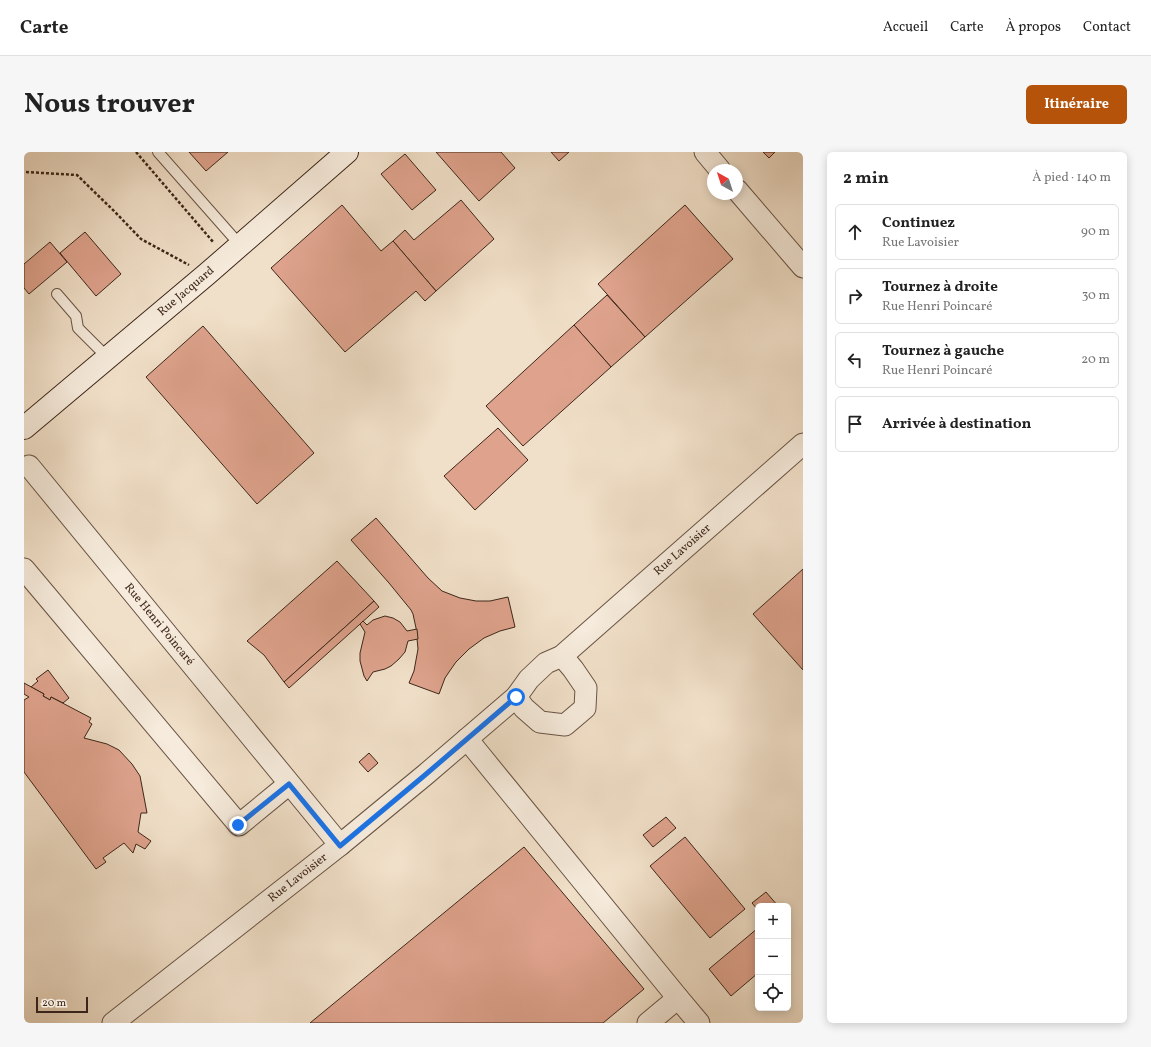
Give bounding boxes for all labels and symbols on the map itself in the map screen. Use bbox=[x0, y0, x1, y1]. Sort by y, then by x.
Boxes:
north arrow bbox=[707, 164, 743, 200]
street label: Rue Jacquard bbox=[154, 263, 218, 320]
street label: Rue Lavoisier bbox=[651, 520, 715, 579]
street label: Rue Henri Poincaré bbox=[120, 580, 198, 669]
route start bbox=[507, 688, 525, 706]
route end bbox=[229, 816, 247, 834]
street label: Rue Lavoisier bbox=[265, 850, 331, 906]
scale bar bbox=[36, 995, 88, 1014]

